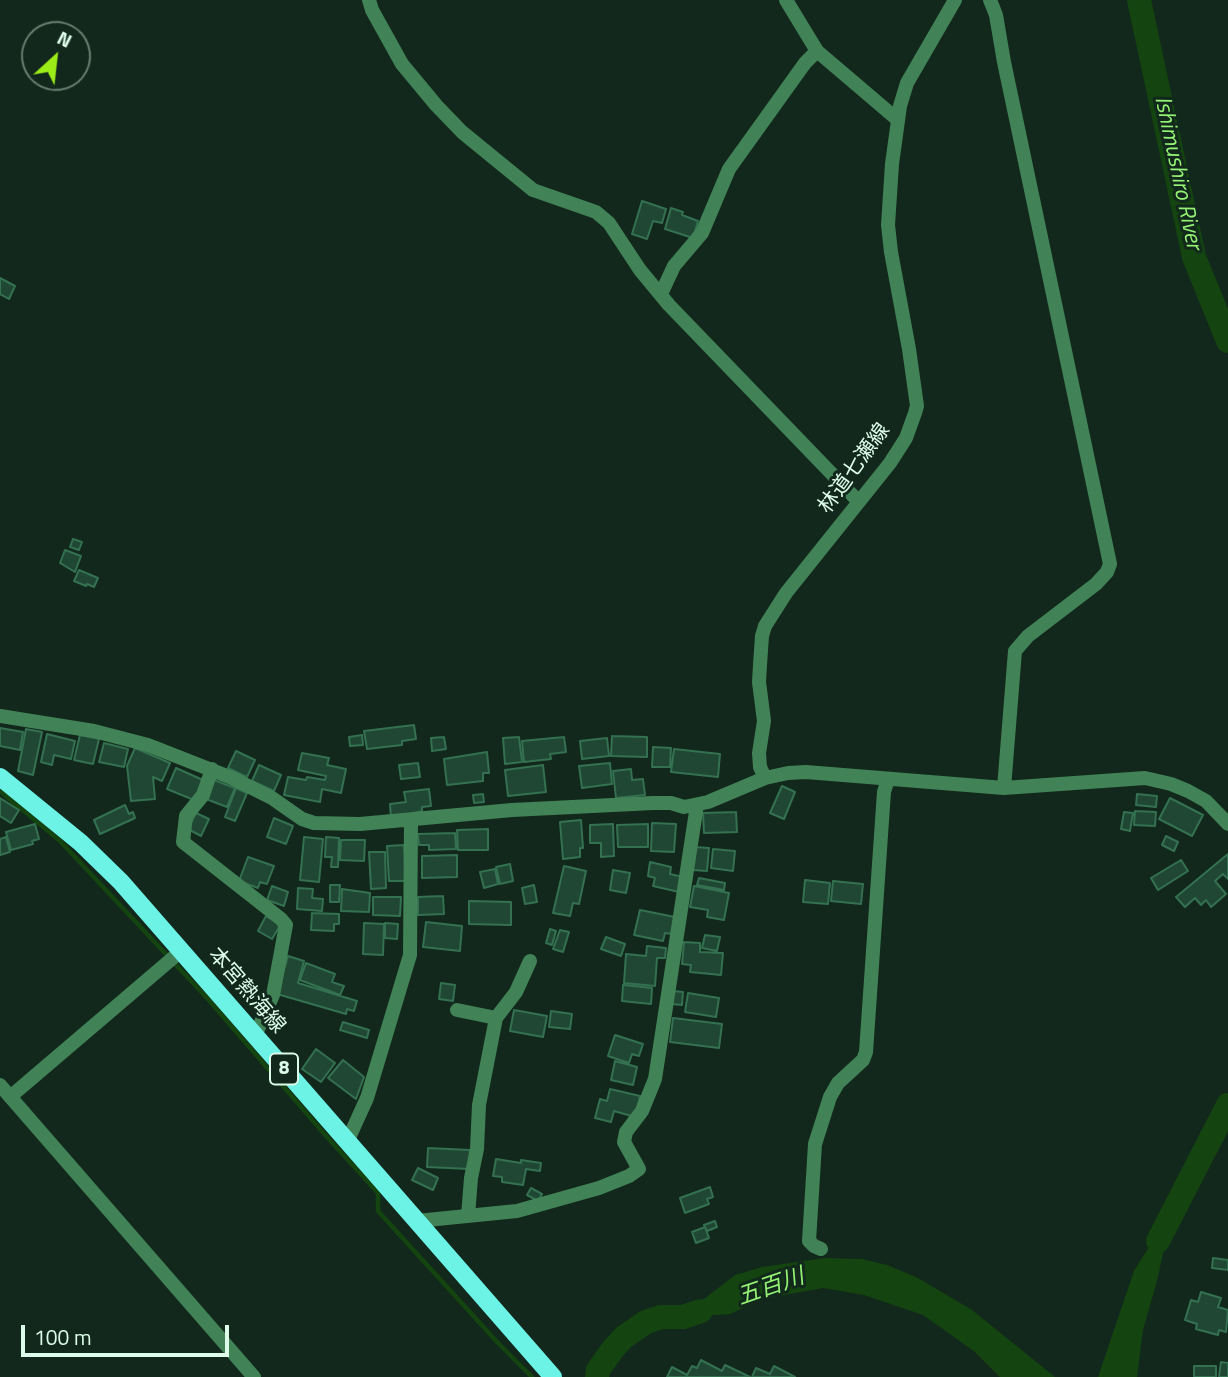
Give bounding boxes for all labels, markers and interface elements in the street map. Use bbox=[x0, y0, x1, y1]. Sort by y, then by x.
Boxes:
north arrow bbox=[21, 21, 91, 91]
text: N bbox=[52, 23, 77, 55]
water label: Ishimushiro River bbox=[1147, 94, 1207, 252]
street label: 林道七瀬線 bbox=[814, 419, 896, 519]
street label: 本宮熱海線 bbox=[202, 943, 290, 1039]
road number: 8 bbox=[270, 1054, 298, 1084]
water label: 五百川 bbox=[734, 1264, 808, 1312]
scale bar bbox=[24, 1310, 233, 1354]
text: 100 m bbox=[34, 1321, 91, 1353]

